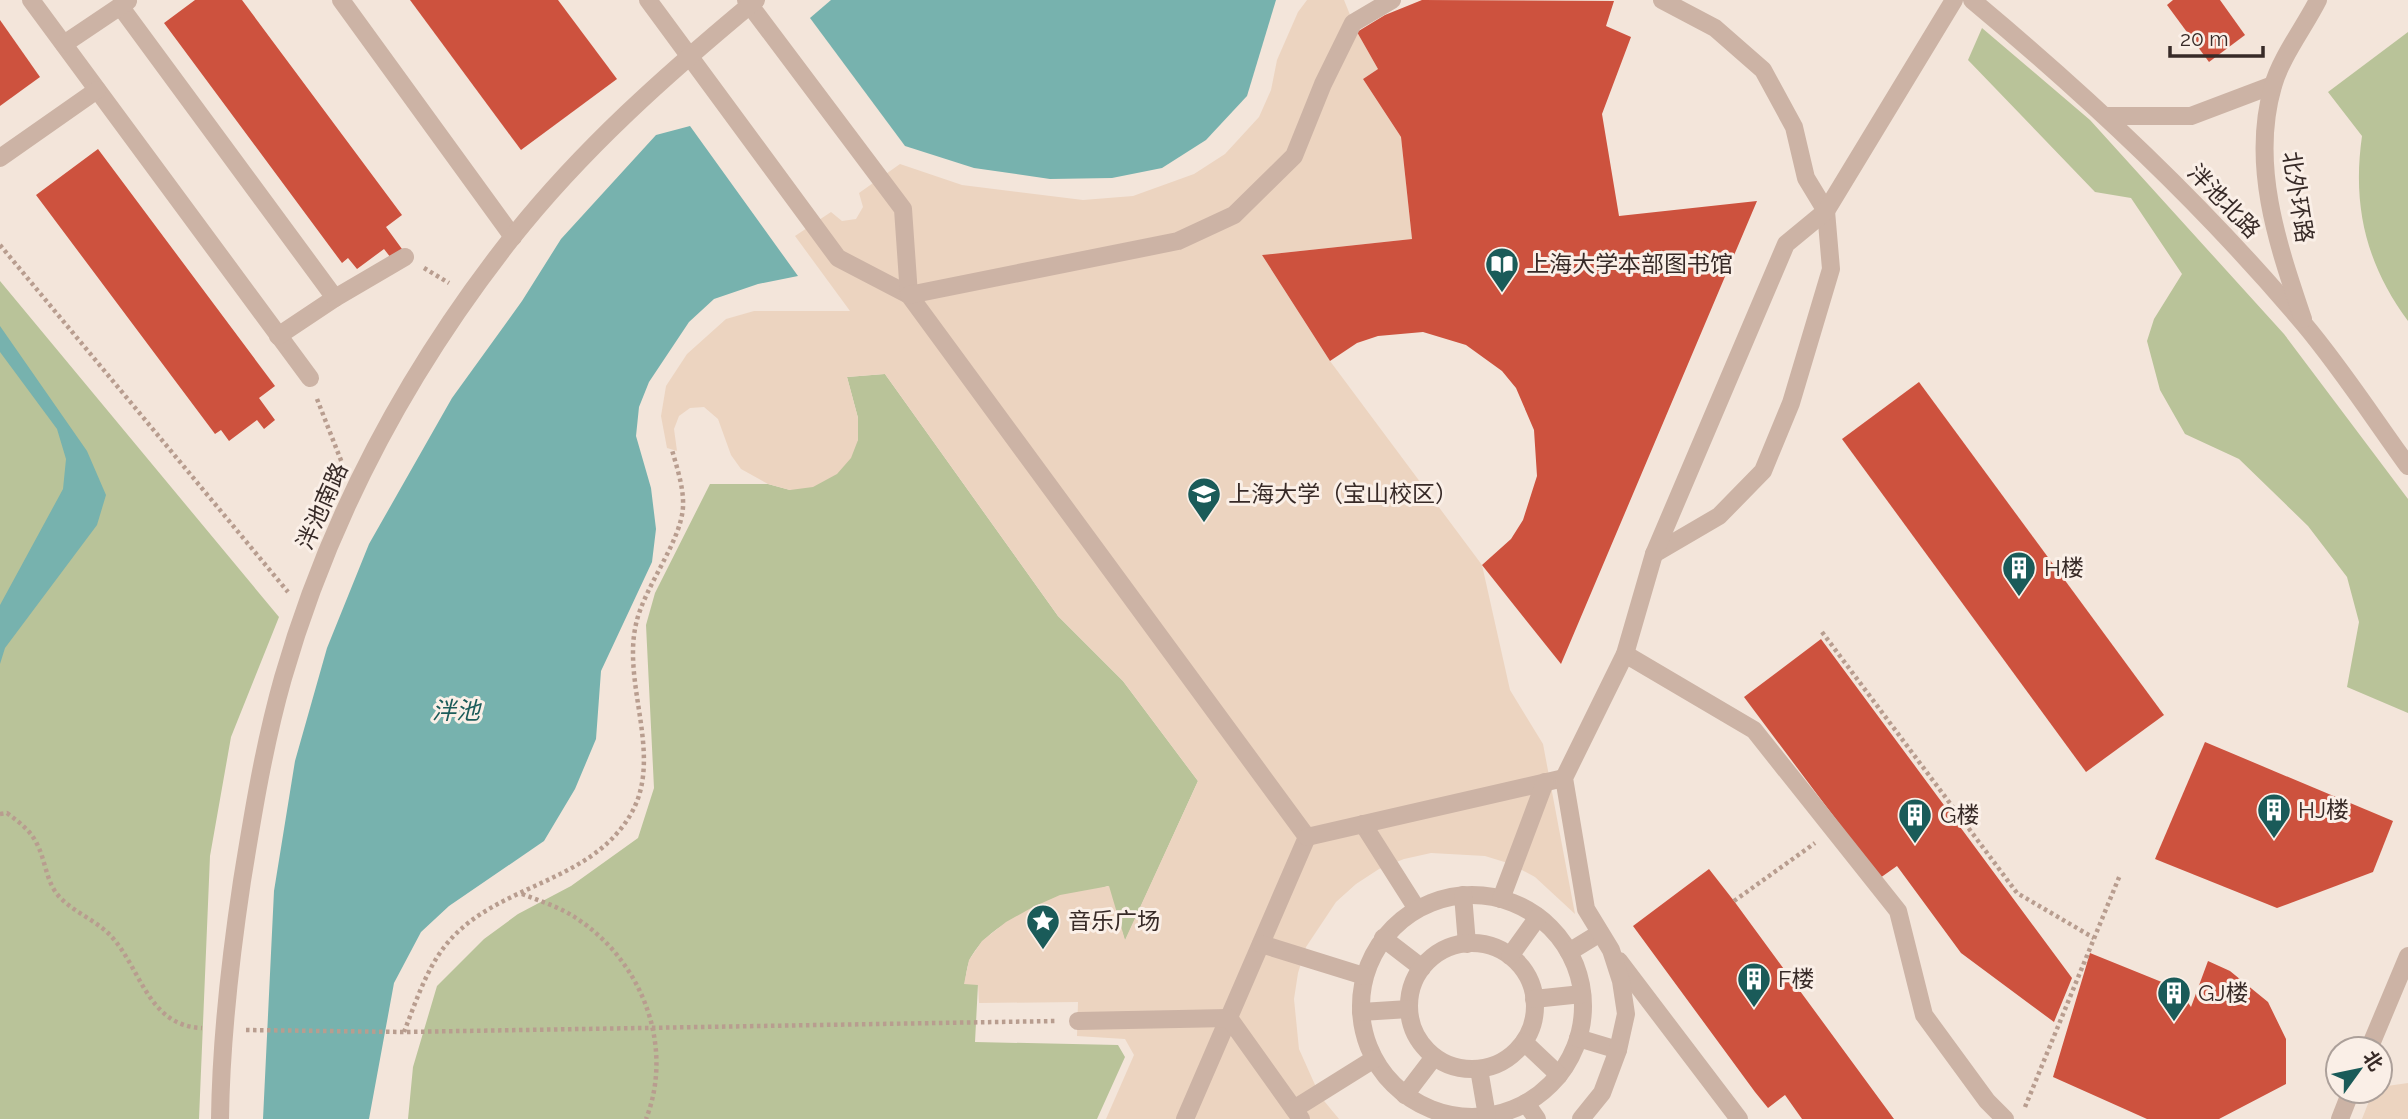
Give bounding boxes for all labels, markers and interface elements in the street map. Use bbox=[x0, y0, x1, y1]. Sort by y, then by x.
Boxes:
scale bar bbox=[2170, 14, 2263, 58]
text: 20 m bbox=[2180, 26, 2228, 51]
street label: 北外环路 bbox=[2278, 149, 2319, 244]
street label: 泮池北路 bbox=[2183, 158, 2266, 243]
library icon: 上海大学本部图书馆 bbox=[1483, 245, 1521, 294]
place label: 上海大学本部图书馆 bbox=[1526, 250, 1733, 277]
street label: 泮池南路 bbox=[291, 458, 353, 553]
school or university icon: 上海大学（宝山校区） bbox=[1185, 475, 1223, 524]
place label: 上海大学（宝山校区） bbox=[1228, 480, 1458, 507]
building icon: H楼 bbox=[2000, 549, 2038, 598]
place label: H楼 bbox=[2044, 554, 2084, 581]
water label: 泮池 bbox=[432, 696, 482, 725]
building icon: HJ楼 bbox=[2255, 791, 2293, 840]
building icon: G楼 bbox=[1896, 796, 1934, 845]
place label: HJ楼 bbox=[2298, 796, 2349, 823]
place label: G楼 bbox=[1940, 801, 1979, 828]
place icon: 音乐广场 bbox=[1024, 902, 1062, 951]
place label: 音乐广场 bbox=[1068, 907, 1160, 934]
building icon: F楼 bbox=[1735, 960, 1773, 1009]
place label: F楼 bbox=[1778, 965, 1815, 992]
building icon: GJ楼 bbox=[2155, 974, 2193, 1023]
place label: GJ楼 bbox=[2198, 979, 2249, 1006]
north arrow bbox=[2324, 1035, 2394, 1105]
text: 北 bbox=[2359, 1047, 2388, 1075]

